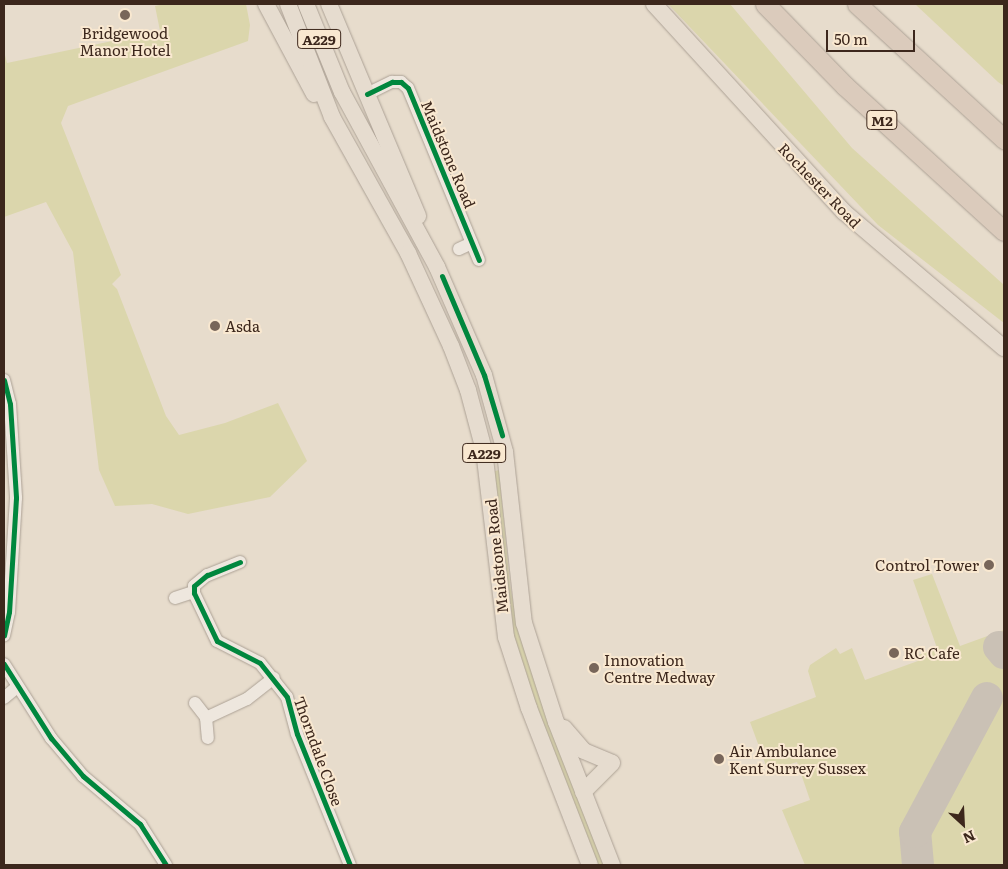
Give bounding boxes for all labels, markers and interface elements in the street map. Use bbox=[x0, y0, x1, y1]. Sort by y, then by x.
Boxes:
marker: Bridgewood Manor Hotel bbox=[119, 9, 131, 21]
scale bar bbox=[828, 20, 917, 52]
place label: Bridgewood Manor Hotel bbox=[80, 23, 170, 58]
text: 50 m bbox=[834, 27, 868, 50]
road number: A229 bbox=[296, 28, 342, 50]
street label: Maidstone Road bbox=[418, 97, 480, 211]
road number: M2 bbox=[866, 108, 898, 132]
street label: Rochester Road bbox=[775, 139, 865, 231]
place label: Asda bbox=[225, 317, 260, 335]
marker: Asda bbox=[209, 320, 221, 332]
road number: A229 bbox=[462, 442, 506, 464]
street label: Maidstone Road bbox=[481, 498, 511, 614]
place label: Control Tower bbox=[875, 556, 979, 574]
marker: Control Tower bbox=[983, 559, 995, 571]
place label: RC Cafe bbox=[904, 644, 960, 662]
marker: RC Cafe bbox=[888, 647, 900, 659]
place label: Innovation Centre Medway bbox=[604, 650, 715, 685]
marker: Innovation Centre Medway bbox=[588, 662, 600, 674]
street label: Thorndale Close bbox=[291, 694, 347, 808]
place label: Air Ambulance Kent Surrey Sussex bbox=[729, 741, 866, 776]
marker: Air Ambulance Kent Surrey Sussex bbox=[713, 753, 725, 765]
north arrow bbox=[938, 799, 988, 849]
text: N bbox=[960, 826, 979, 849]

